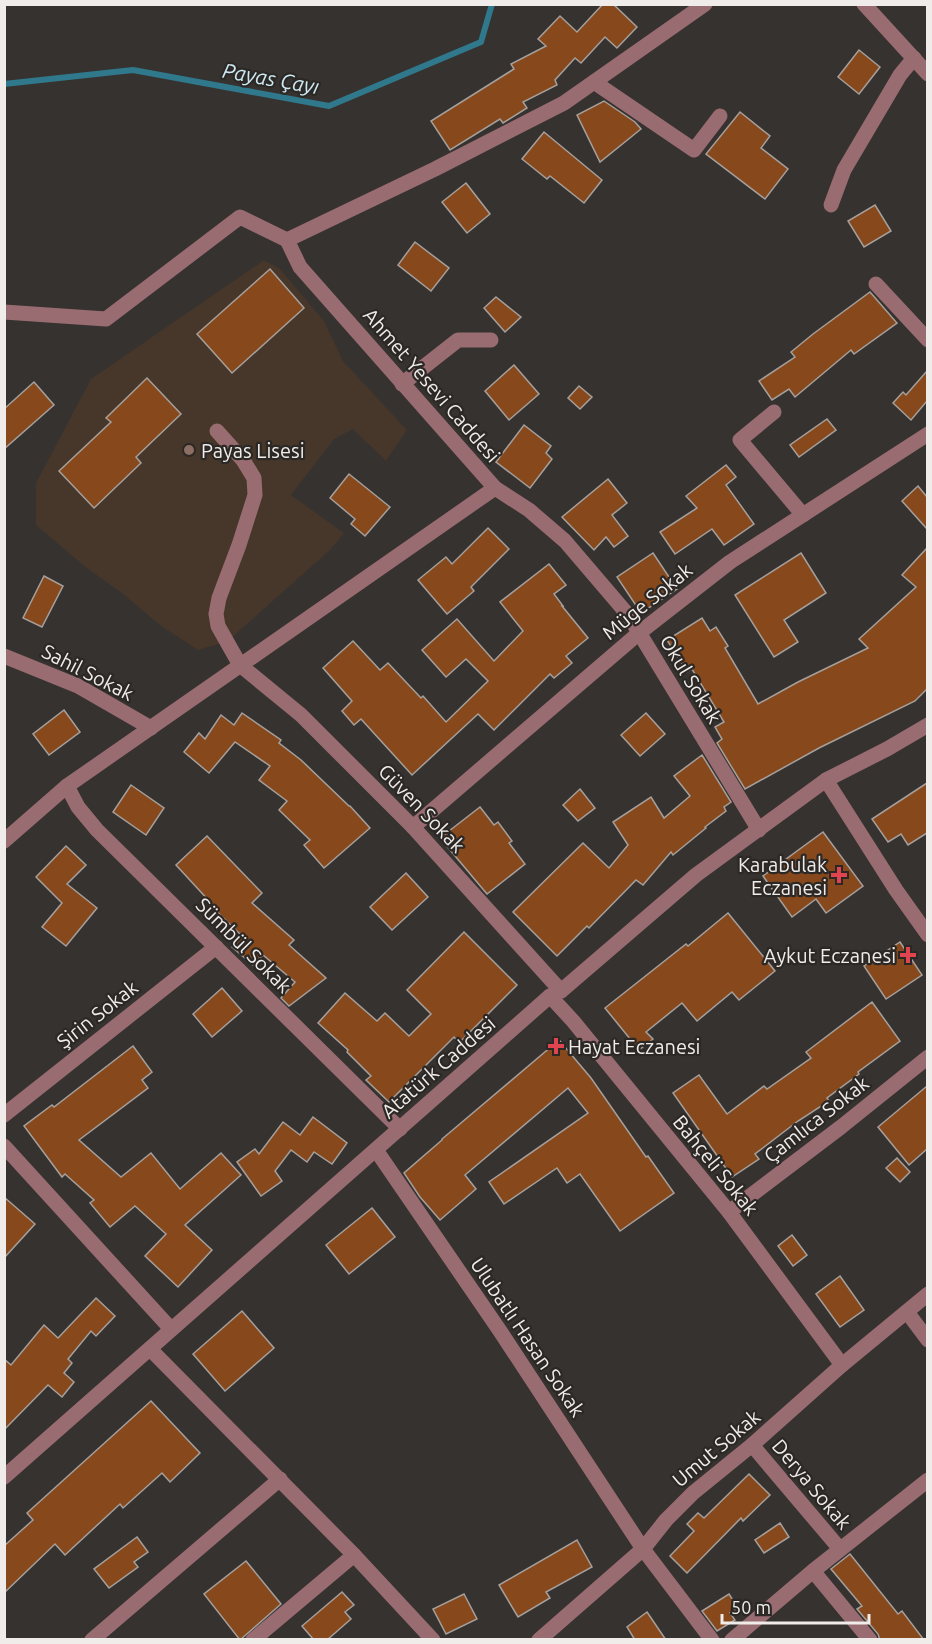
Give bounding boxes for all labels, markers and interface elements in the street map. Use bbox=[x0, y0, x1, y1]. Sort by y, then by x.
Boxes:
water label: Payas Çayı bbox=[221, 58, 321, 98]
street label: Ahmet Yesevi Caddesi bbox=[359, 303, 505, 467]
place label: Payas Lisesi bbox=[201, 439, 305, 462]
marker: Payas Lisesi bbox=[182, 443, 196, 457]
street label: Müge Sokak bbox=[598, 558, 696, 644]
street label: Okul Sokak bbox=[656, 630, 726, 728]
street label: Sahil Sokak bbox=[38, 639, 138, 705]
street label: Güven Sokak bbox=[374, 759, 470, 857]
place label: Karabulak Eczanesi bbox=[738, 853, 827, 899]
marker: Karabulak Eczanesi bbox=[832, 868, 846, 882]
street label: Sümbül Sokak bbox=[192, 893, 296, 997]
place label: Aykut Eczanesi bbox=[764, 944, 896, 967]
marker: Aykut Eczanesi bbox=[901, 948, 915, 962]
street label: Şirin Sokak bbox=[52, 975, 142, 1053]
street label: Atatürk Caddesi bbox=[376, 1011, 500, 1123]
place label: Hayat Eczanesi bbox=[568, 1035, 700, 1058]
marker: Hayat Eczanesi bbox=[549, 1039, 563, 1053]
street label: Çamlıca Sokak bbox=[759, 1071, 873, 1167]
street label: Bahçeli Sokak bbox=[669, 1110, 763, 1220]
street label: Ulubatlı Hasan Sokak bbox=[466, 1253, 590, 1421]
street label: Umut Sokak bbox=[667, 1405, 765, 1491]
street label: Derya Sokak bbox=[768, 1434, 856, 1534]
scale bar bbox=[722, 1587, 869, 1625]
text: 50 m bbox=[731, 1597, 771, 1617]

